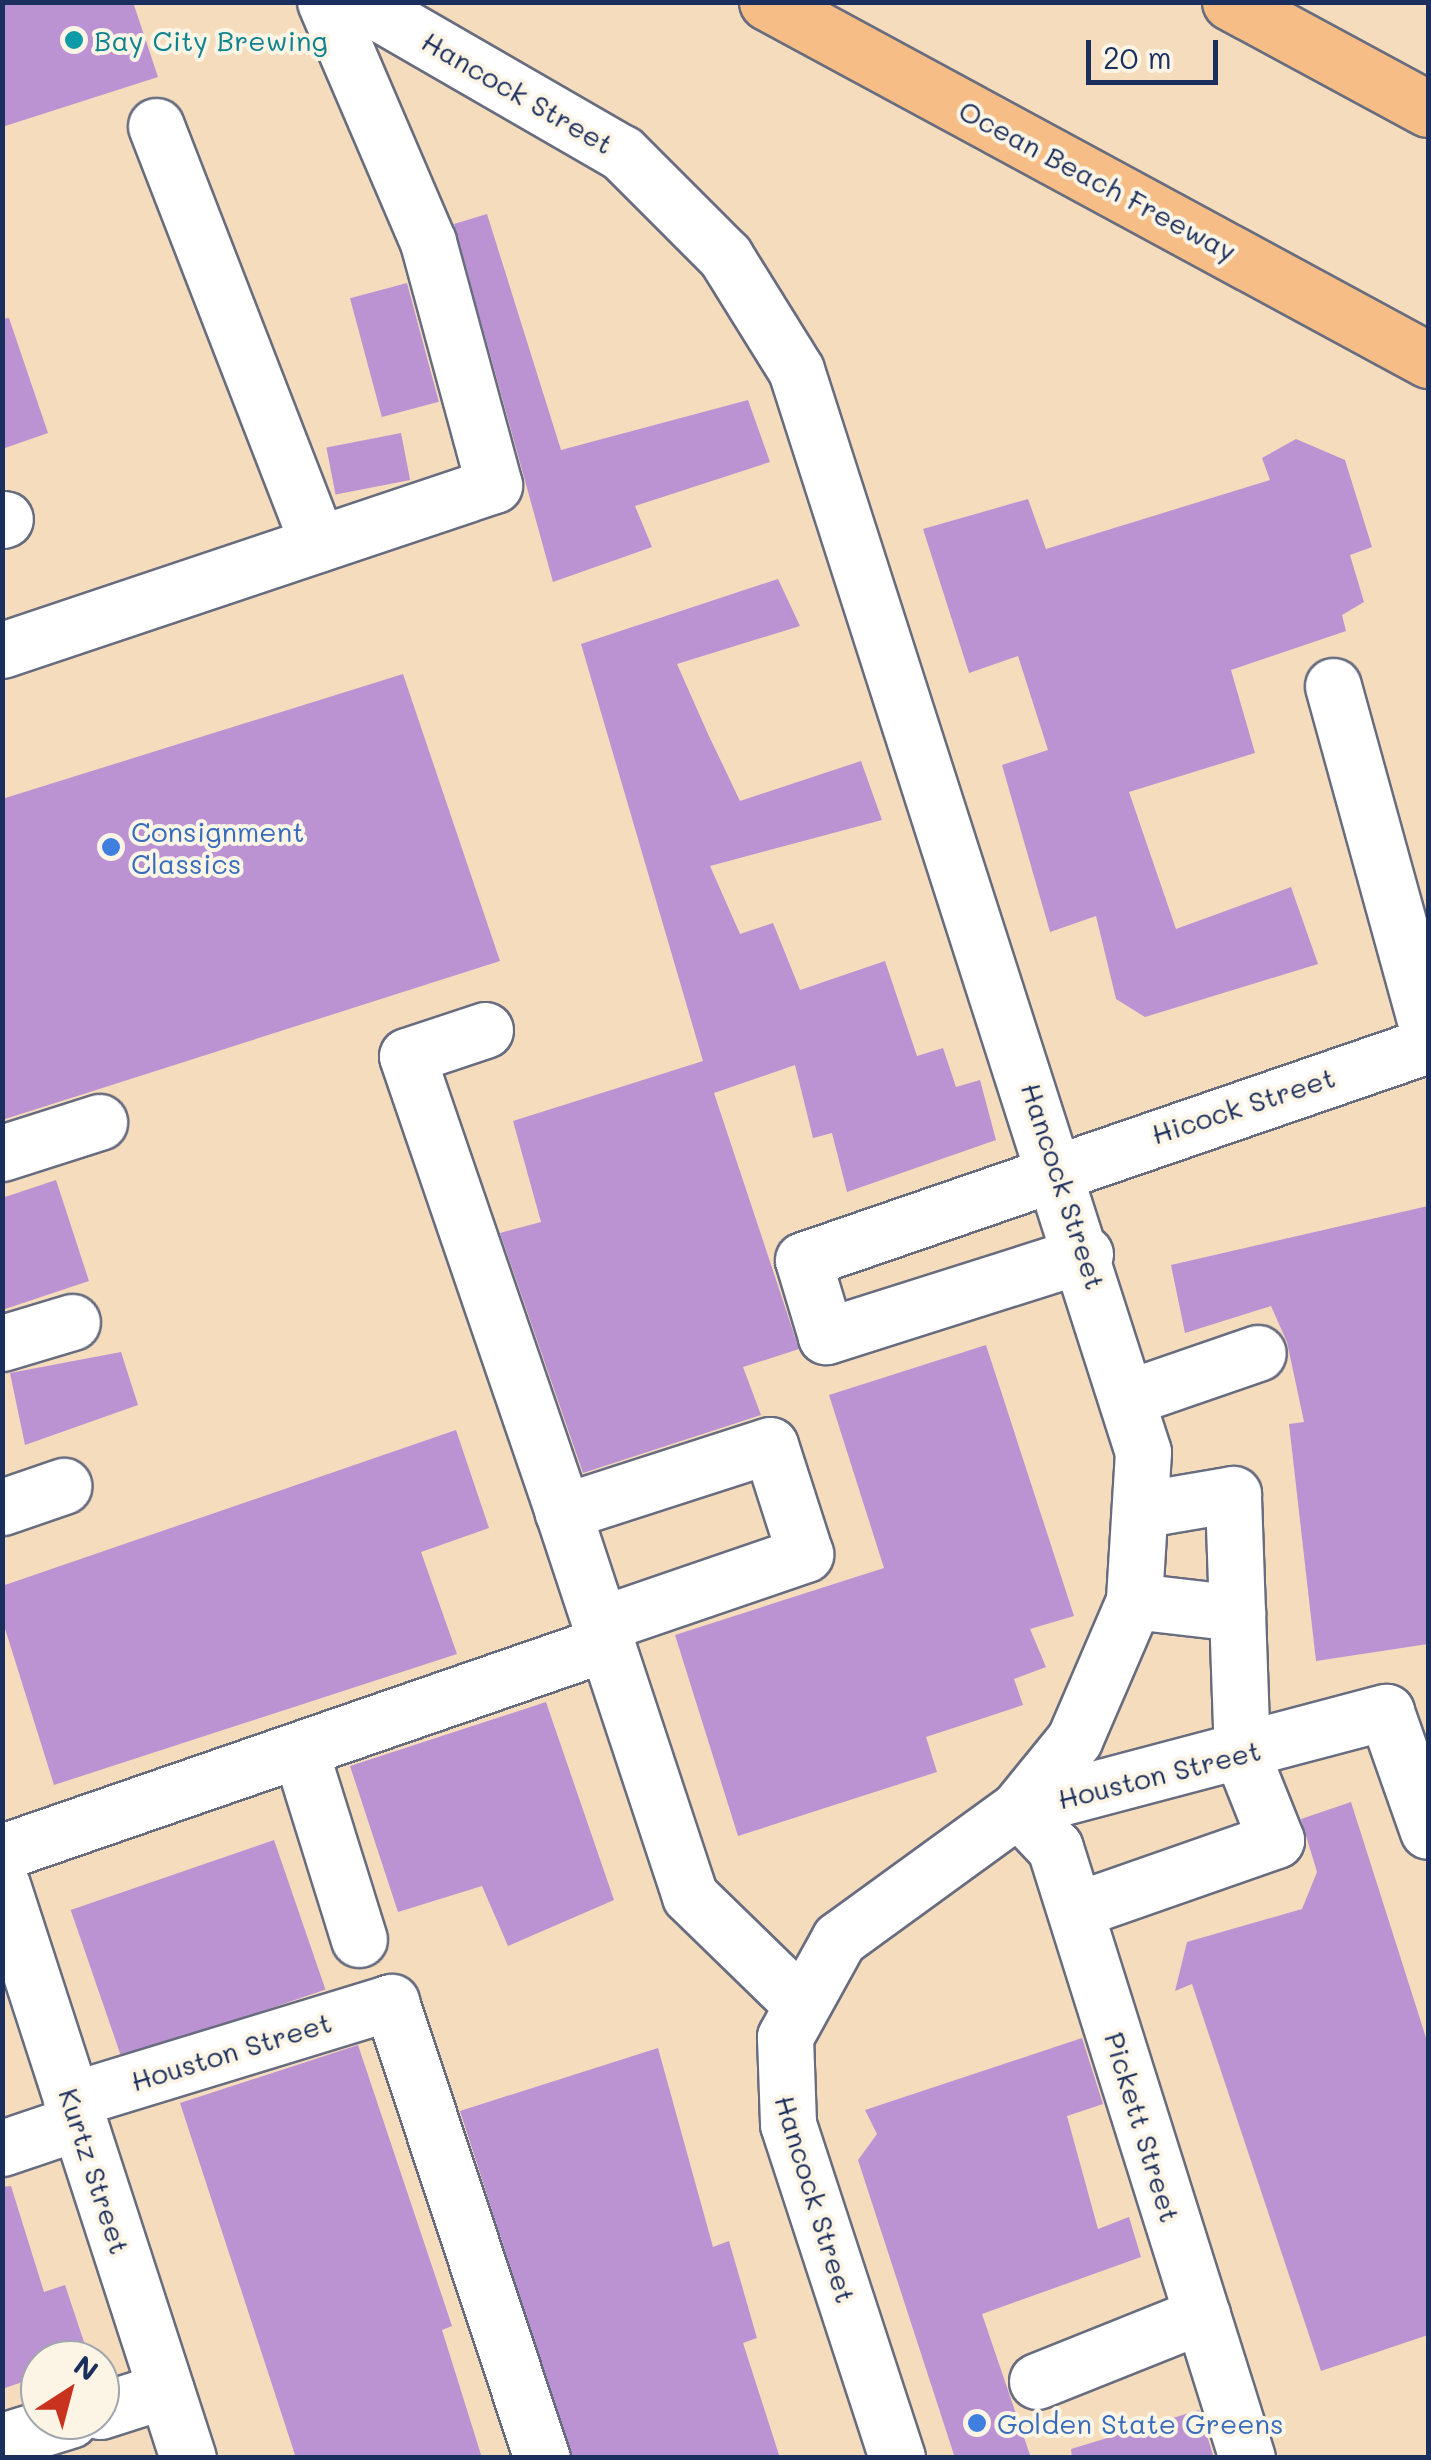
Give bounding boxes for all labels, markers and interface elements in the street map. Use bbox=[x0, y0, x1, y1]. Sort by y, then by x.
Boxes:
scale bar bbox=[1091, 20, 1224, 82]
place label: Bay City Brewing bbox=[94, 23, 328, 57]
street label: Hancock Street bbox=[416, 24, 620, 160]
marker: Bay City Brewing bbox=[63, 29, 85, 51]
text: 20 m bbox=[1103, 37, 1172, 77]
street label: Ocean Beach Freeway bbox=[954, 93, 1242, 267]
place label: Consignment Classics bbox=[131, 814, 305, 880]
marker: Consignment Classics bbox=[100, 836, 122, 858]
street label: Hicock Street bbox=[1147, 1060, 1339, 1150]
street label: Hancock Street bbox=[1015, 1078, 1113, 1294]
street label: Houston Street bbox=[1054, 1733, 1264, 1815]
street label: Houston Street bbox=[127, 2005, 335, 2097]
street label: Pickett Street bbox=[1098, 2028, 1188, 2226]
street label: Kurtz Street bbox=[52, 2084, 138, 2258]
street label: Hancock Street bbox=[768, 2091, 864, 2307]
north arrow bbox=[20, 2340, 120, 2440]
text: N bbox=[67, 2347, 106, 2388]
place label: Golden State Greens bbox=[997, 2406, 1284, 2440]
marker: Golden State Greens bbox=[966, 2412, 988, 2434]

